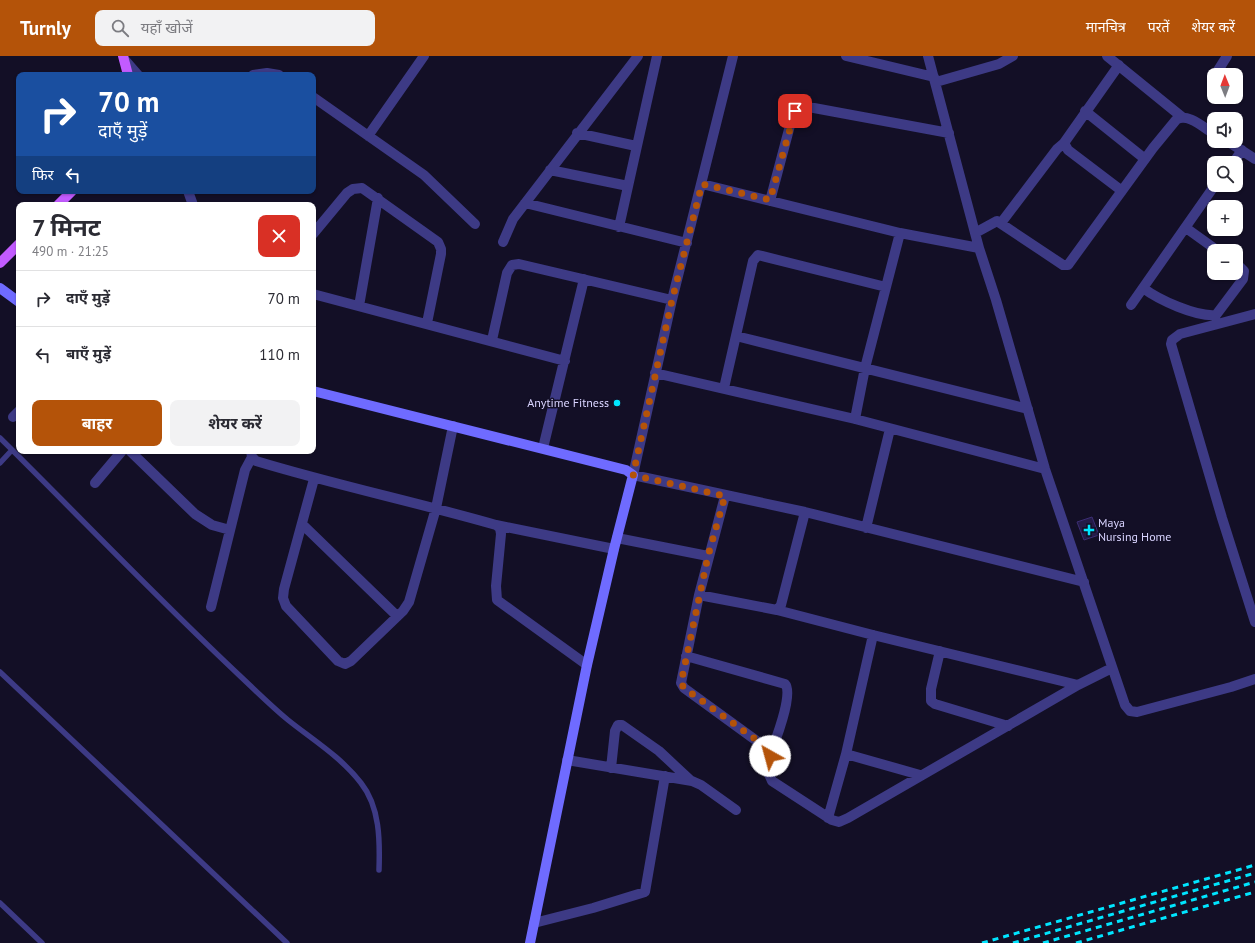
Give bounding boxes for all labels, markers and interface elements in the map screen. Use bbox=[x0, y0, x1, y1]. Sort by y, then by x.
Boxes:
search box bbox=[95, 10, 375, 46]
text: Turnly bbox=[20, 16, 71, 40]
icon: search bbox=[109, 17, 131, 39]
text: यहाँ खोजें bbox=[141, 18, 193, 37]
text: मानचित्र bbox=[1086, 18, 1126, 36]
text: परतें bbox=[1148, 18, 1169, 36]
text: शेयर करें bbox=[1191, 18, 1235, 36]
north arrow bbox=[1207, 68, 1243, 104]
map controls bbox=[1207, 68, 1243, 280]
text: 70 m bbox=[98, 83, 159, 120]
icon: right bbox=[32, 88, 84, 140]
pin bbox=[778, 94, 812, 128]
icon: arrive bbox=[784, 100, 806, 122]
button: sound bbox=[1207, 112, 1243, 148]
text: दाएँ मुड़ें bbox=[98, 119, 147, 142]
button: search bbox=[1207, 156, 1243, 192]
icon: left bbox=[62, 164, 84, 186]
text: फिर bbox=[32, 165, 54, 184]
button: + bbox=[1207, 200, 1243, 236]
text: 7 मिनट bbox=[32, 212, 101, 243]
button: close bbox=[258, 215, 300, 257]
text: 490 m · 21:25 bbox=[32, 243, 109, 260]
button: − bbox=[1207, 244, 1243, 280]
icon: right bbox=[32, 288, 54, 310]
text: दाएँ मुड़ें bbox=[66, 288, 110, 307]
text: 70 m bbox=[267, 289, 300, 308]
icon: left bbox=[32, 344, 54, 366]
text: बाएँ मुड़ें bbox=[66, 344, 111, 363]
text: 110 m bbox=[259, 345, 300, 364]
place label: Anytime Fitness bbox=[527, 395, 609, 410]
marker: Anytime Fitness bbox=[612, 398, 622, 408]
button: बाहर bbox=[32, 400, 162, 446]
button: शेयर करें bbox=[170, 400, 300, 446]
place label: Maya Nursing Home bbox=[1098, 515, 1171, 544]
marker: Maya Nursing Home bbox=[1083, 524, 1095, 536]
position arrow bbox=[749, 735, 791, 777]

